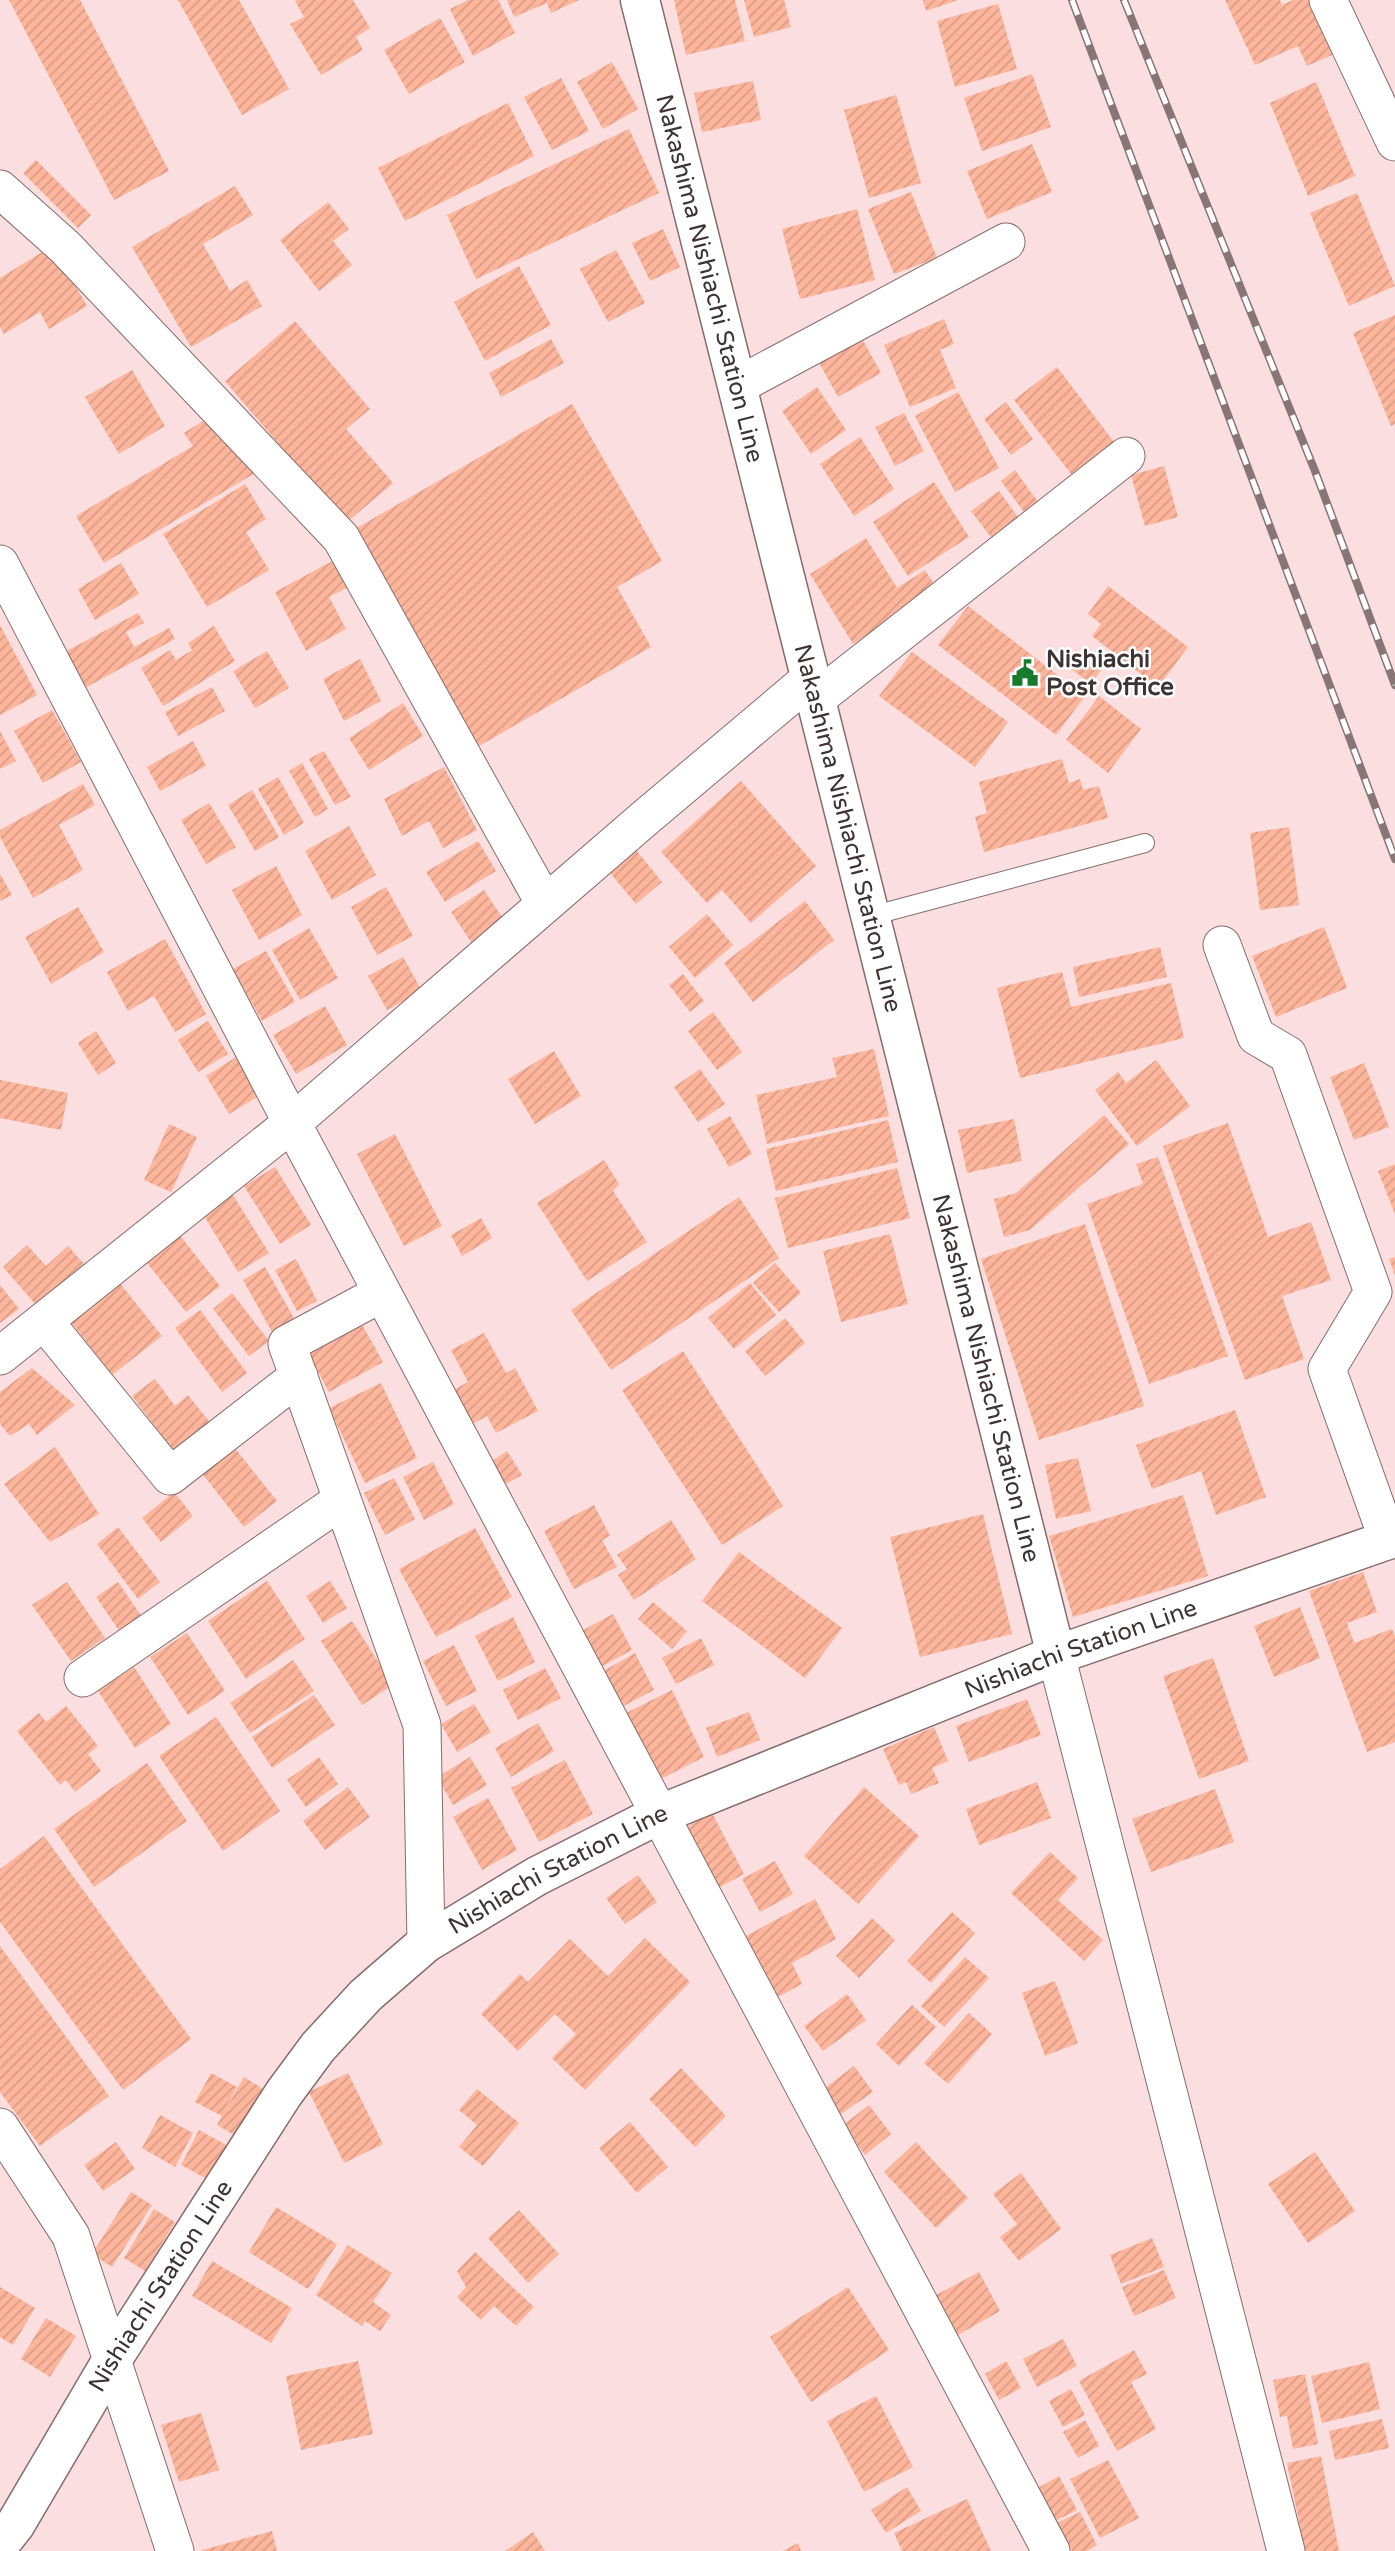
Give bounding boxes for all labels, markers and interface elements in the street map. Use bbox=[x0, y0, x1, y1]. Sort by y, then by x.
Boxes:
street label: Nakashima Nishiachi Station Line bbox=[649, 91, 770, 466]
street label: Nakashima Nishiachi Station Line bbox=[787, 641, 908, 1016]
place label: Nishiachi Post Office bbox=[1046, 645, 1174, 702]
public building icon: Nishiachi Post Office bbox=[1010, 658, 1040, 688]
street label: Nakashima Nishiachi Station Line bbox=[926, 1191, 1046, 1565]
street label: Nishiachi Station Line bbox=[960, 1593, 1201, 1705]
street label: Nishiachi Station Line bbox=[443, 1799, 672, 1941]
street label: Nishiachi Station Line bbox=[82, 2175, 239, 2397]

